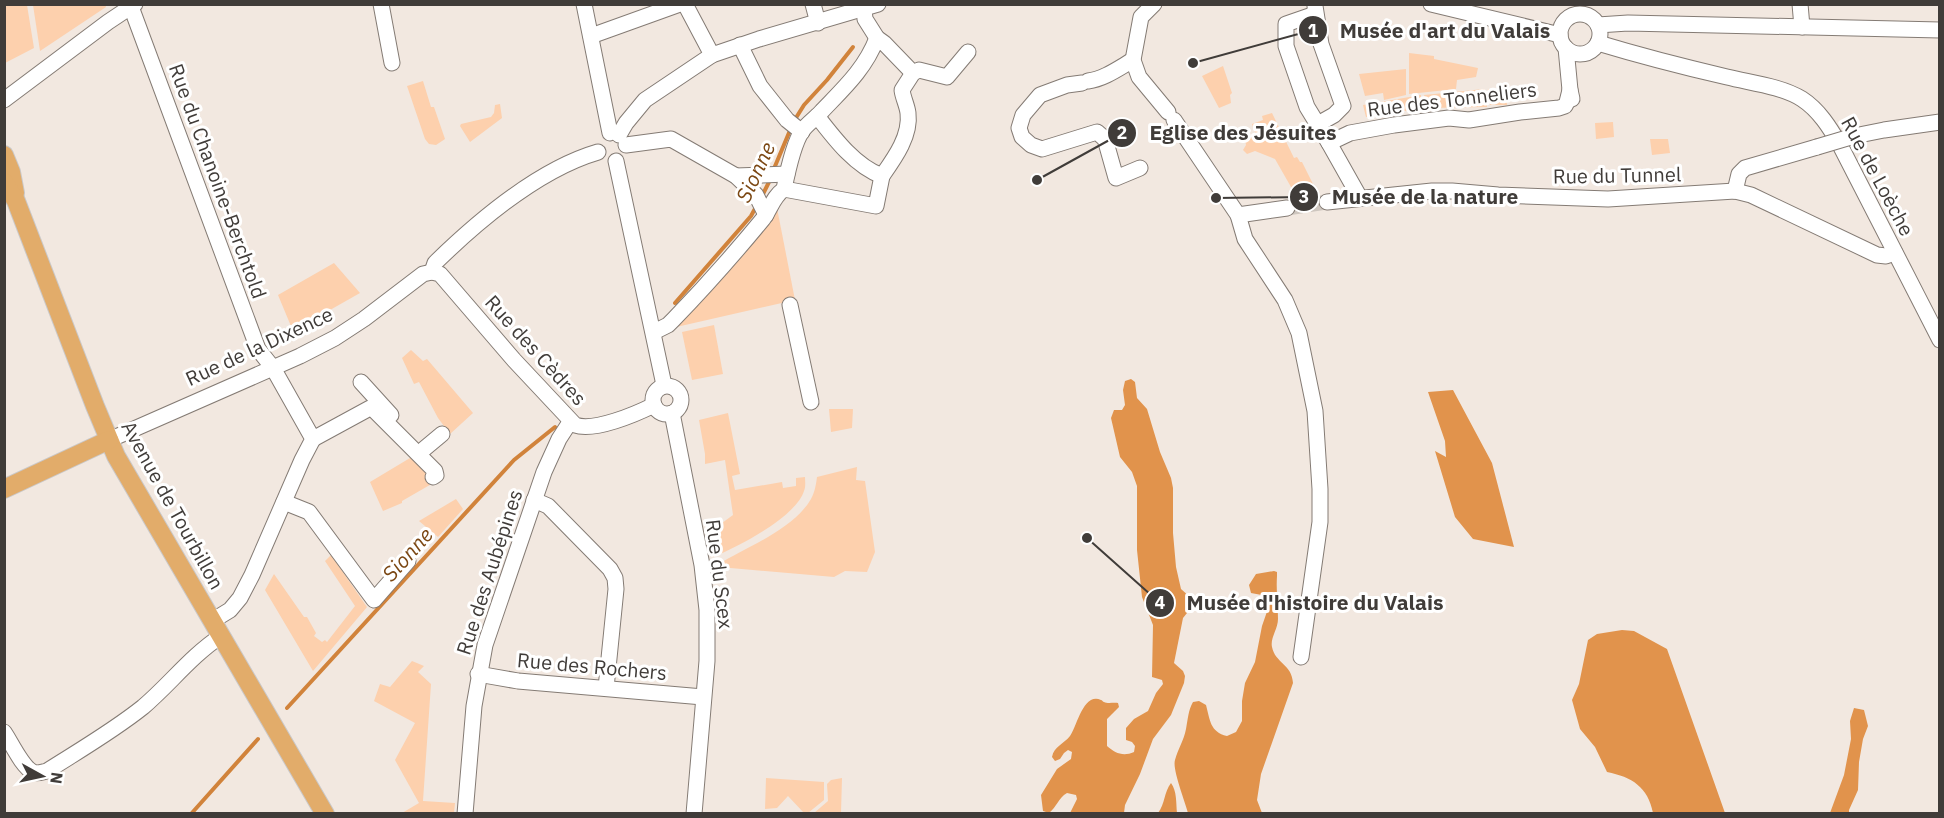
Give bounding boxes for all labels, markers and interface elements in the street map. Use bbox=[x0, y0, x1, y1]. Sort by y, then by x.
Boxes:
callout: Musée d'art du Valais bbox=[1298, 11, 1562, 50]
text: Musée d'art du Valais bbox=[1340, 16, 1550, 44]
text: 1 bbox=[1308, 19, 1319, 42]
street label: Rue du Chanoine-Berchtold bbox=[163, 60, 273, 302]
street label: Rue des Tonneliers bbox=[1366, 75, 1538, 123]
street label: Rue de Loèche bbox=[1835, 112, 1921, 240]
callout: Eglise des Jésuites bbox=[1107, 113, 1348, 152]
text: Eglise des Jésuites bbox=[1149, 118, 1337, 146]
text: 2 bbox=[1117, 121, 1127, 144]
water label: Sionne bbox=[729, 137, 781, 207]
street label: Rue du Tunnel bbox=[1553, 160, 1681, 190]
callout: Musée de la nature bbox=[1289, 178, 1530, 217]
text: Musée de la nature bbox=[1332, 182, 1519, 210]
text: 3 bbox=[1299, 185, 1309, 208]
street label: Rue des Cèdres bbox=[479, 289, 593, 411]
street label: Rue de la Dixence bbox=[181, 300, 337, 392]
street label: Avenue de Tourbillon bbox=[115, 416, 231, 594]
street label: Rue des Aubépines bbox=[450, 486, 528, 658]
street label: Rue du Scex bbox=[700, 518, 740, 630]
water label: Sionne bbox=[375, 521, 439, 587]
callout: Musée d'histoire du Valais bbox=[1145, 583, 1456, 622]
text: Musée d'histoire du Valais bbox=[1186, 588, 1444, 616]
text: 4 bbox=[1155, 591, 1166, 614]
street label: Rue des Rochers bbox=[516, 646, 668, 686]
north arrow bbox=[12, 746, 72, 806]
text: N bbox=[46, 771, 68, 785]

